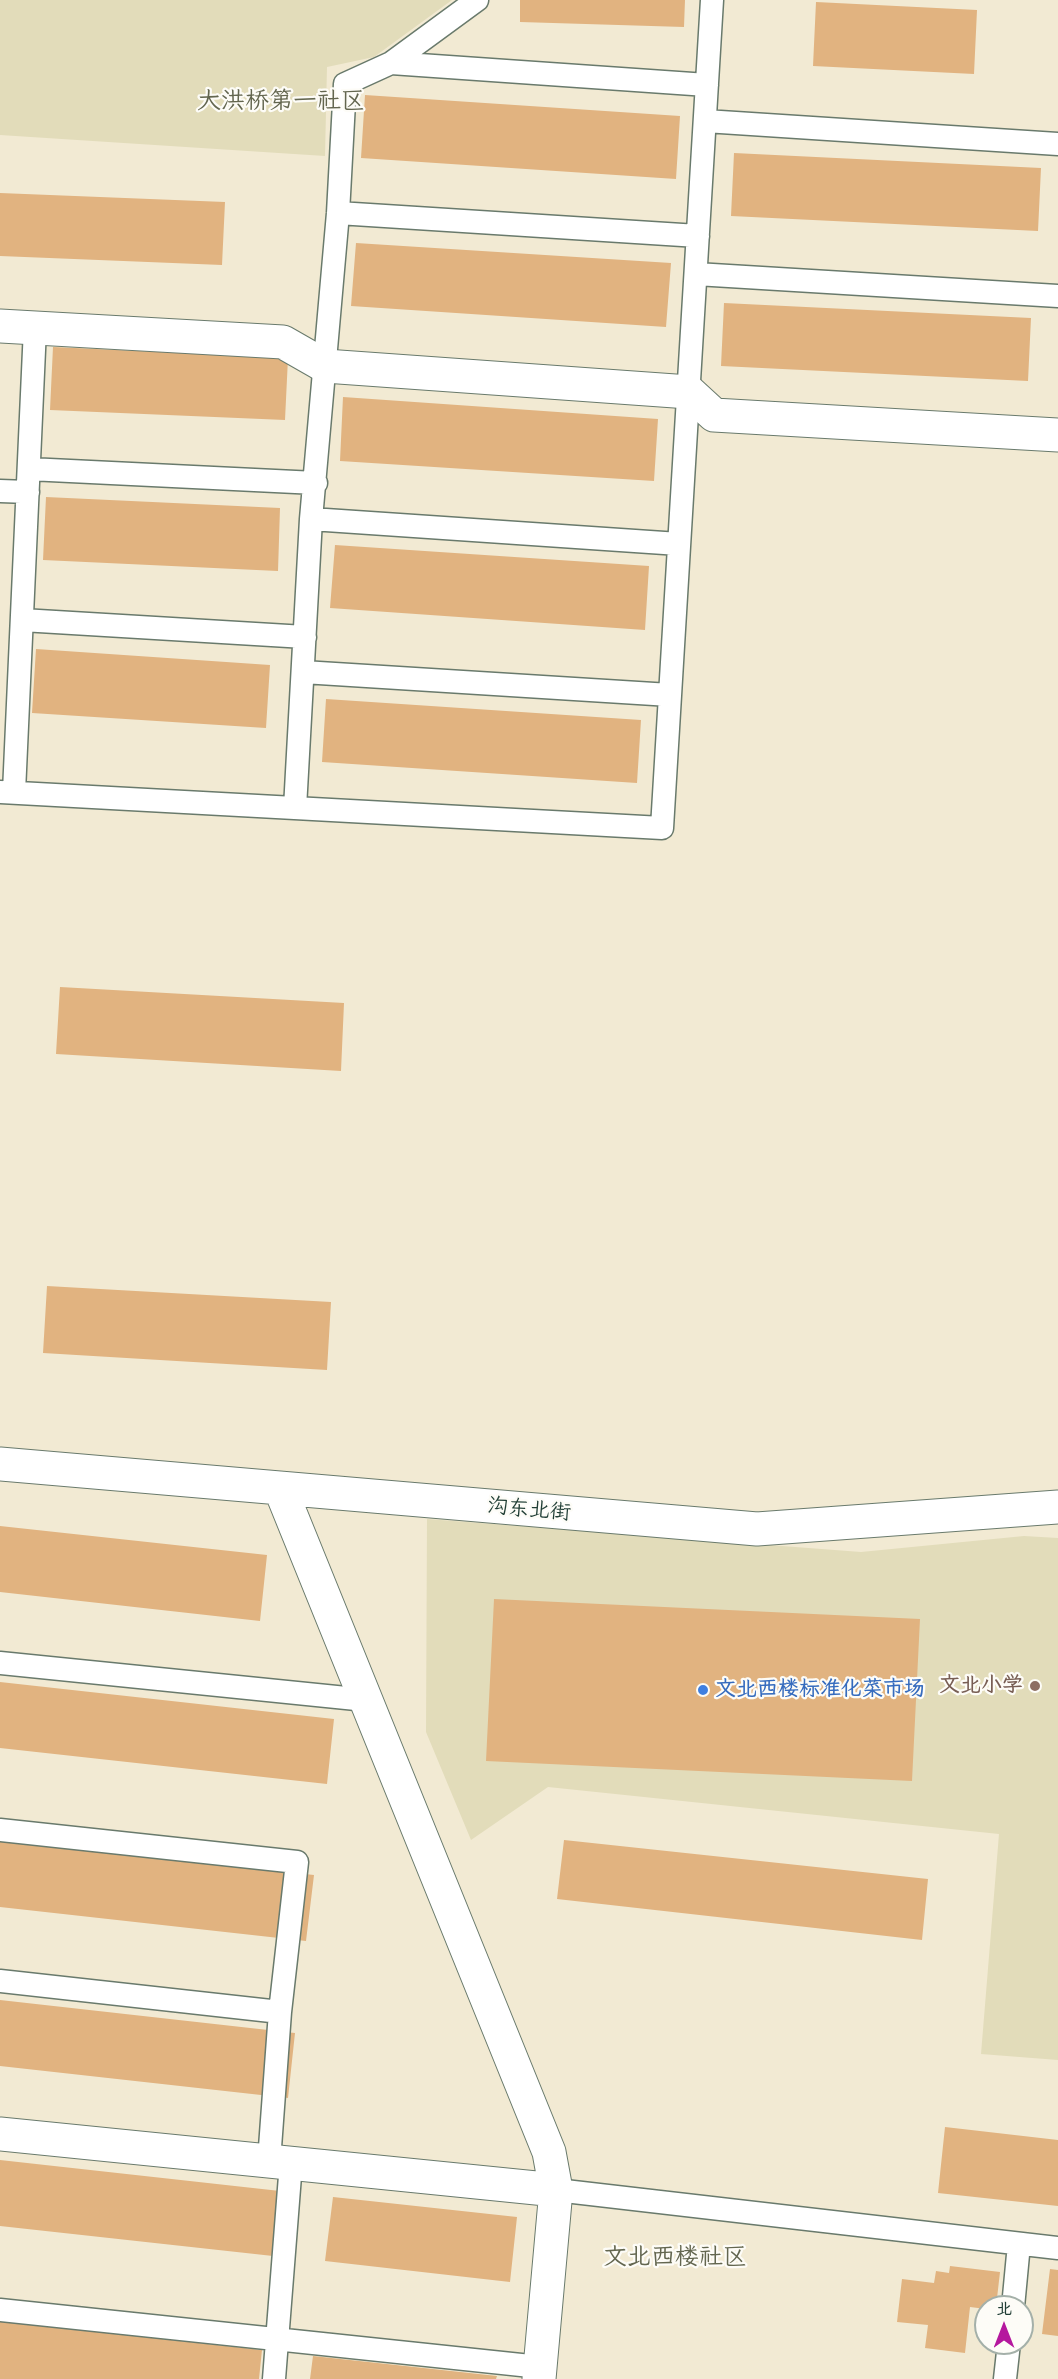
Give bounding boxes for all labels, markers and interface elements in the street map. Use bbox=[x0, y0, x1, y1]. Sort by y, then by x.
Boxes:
district label: 大洪桥第一社区 bbox=[197, 88, 365, 116]
street label: 沟东北街 bbox=[486, 1494, 572, 1526]
place label: 文北小学 bbox=[939, 1673, 1023, 1699]
place label: 文北西楼标准化菜市场 bbox=[715, 1677, 925, 1703]
marker: 文北小学 bbox=[1028, 1679, 1042, 1693]
marker: 文北西楼标准化菜市场 bbox=[696, 1683, 710, 1697]
district label: 文北西楼社区 bbox=[603, 2244, 747, 2272]
north arrow bbox=[974, 2295, 1034, 2355]
text: 北 bbox=[996, 2298, 1012, 2319]

